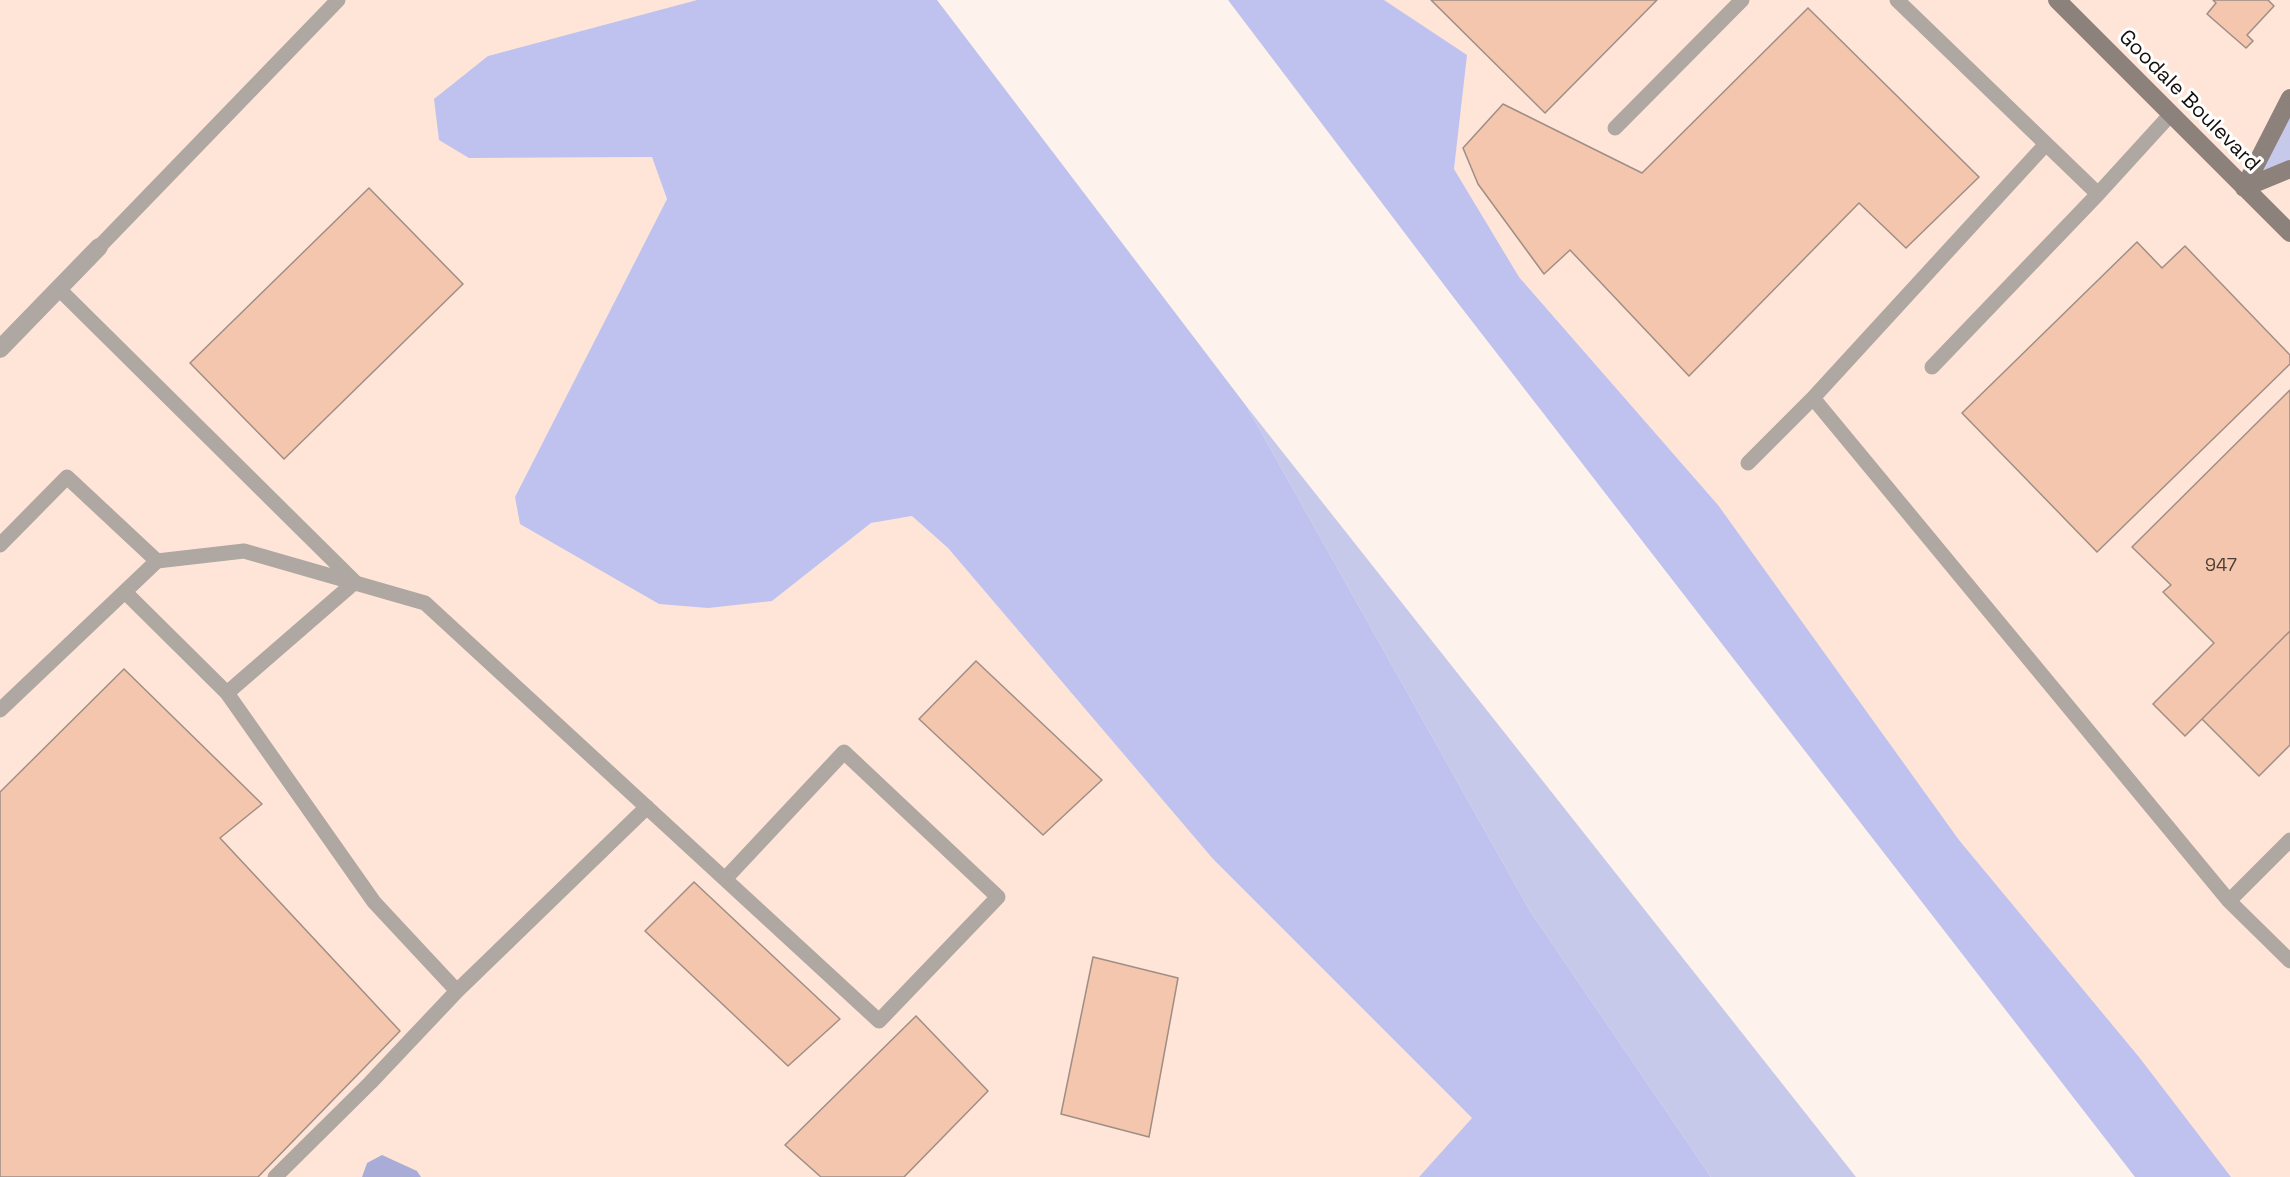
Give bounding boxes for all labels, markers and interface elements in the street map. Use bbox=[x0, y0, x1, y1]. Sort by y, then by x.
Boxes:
street label: Goodale Boulevard bbox=[2113, 25, 2265, 177]
house number: 947 bbox=[2205, 555, 2237, 577]

